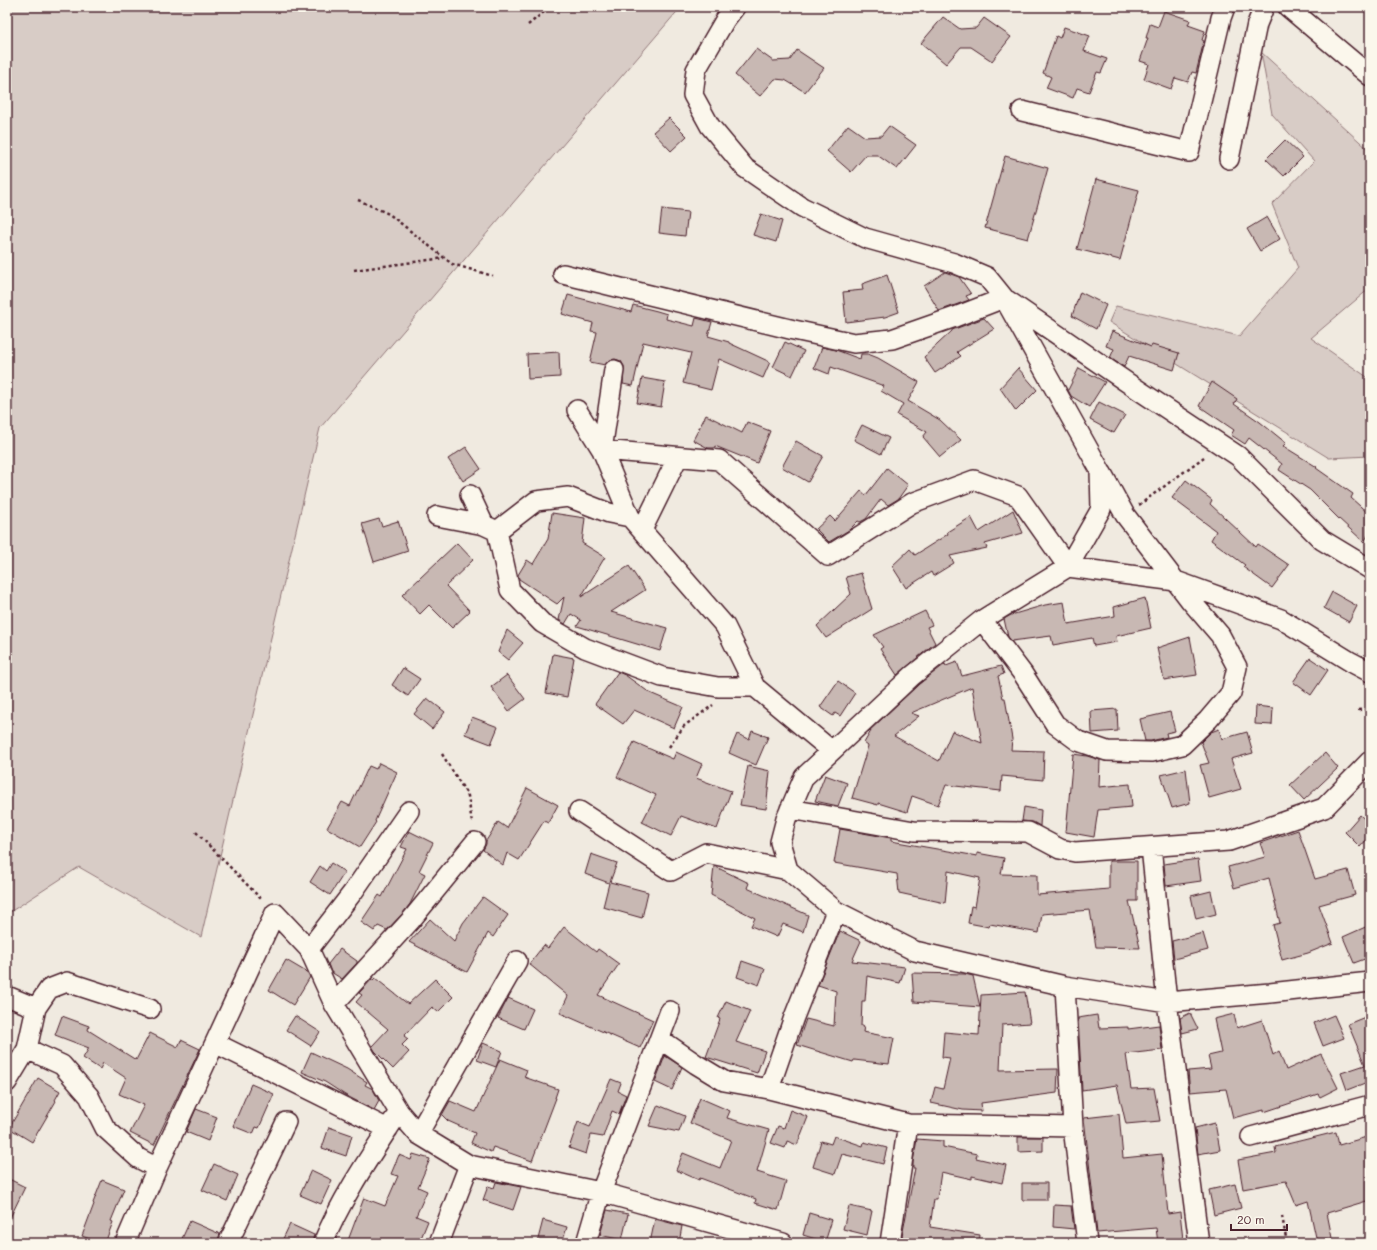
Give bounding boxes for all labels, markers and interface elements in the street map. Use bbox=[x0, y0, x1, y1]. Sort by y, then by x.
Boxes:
scale bar bbox=[1231, 1206, 1287, 1232]
text: 20 m bbox=[1237, 1211, 1265, 1227]

